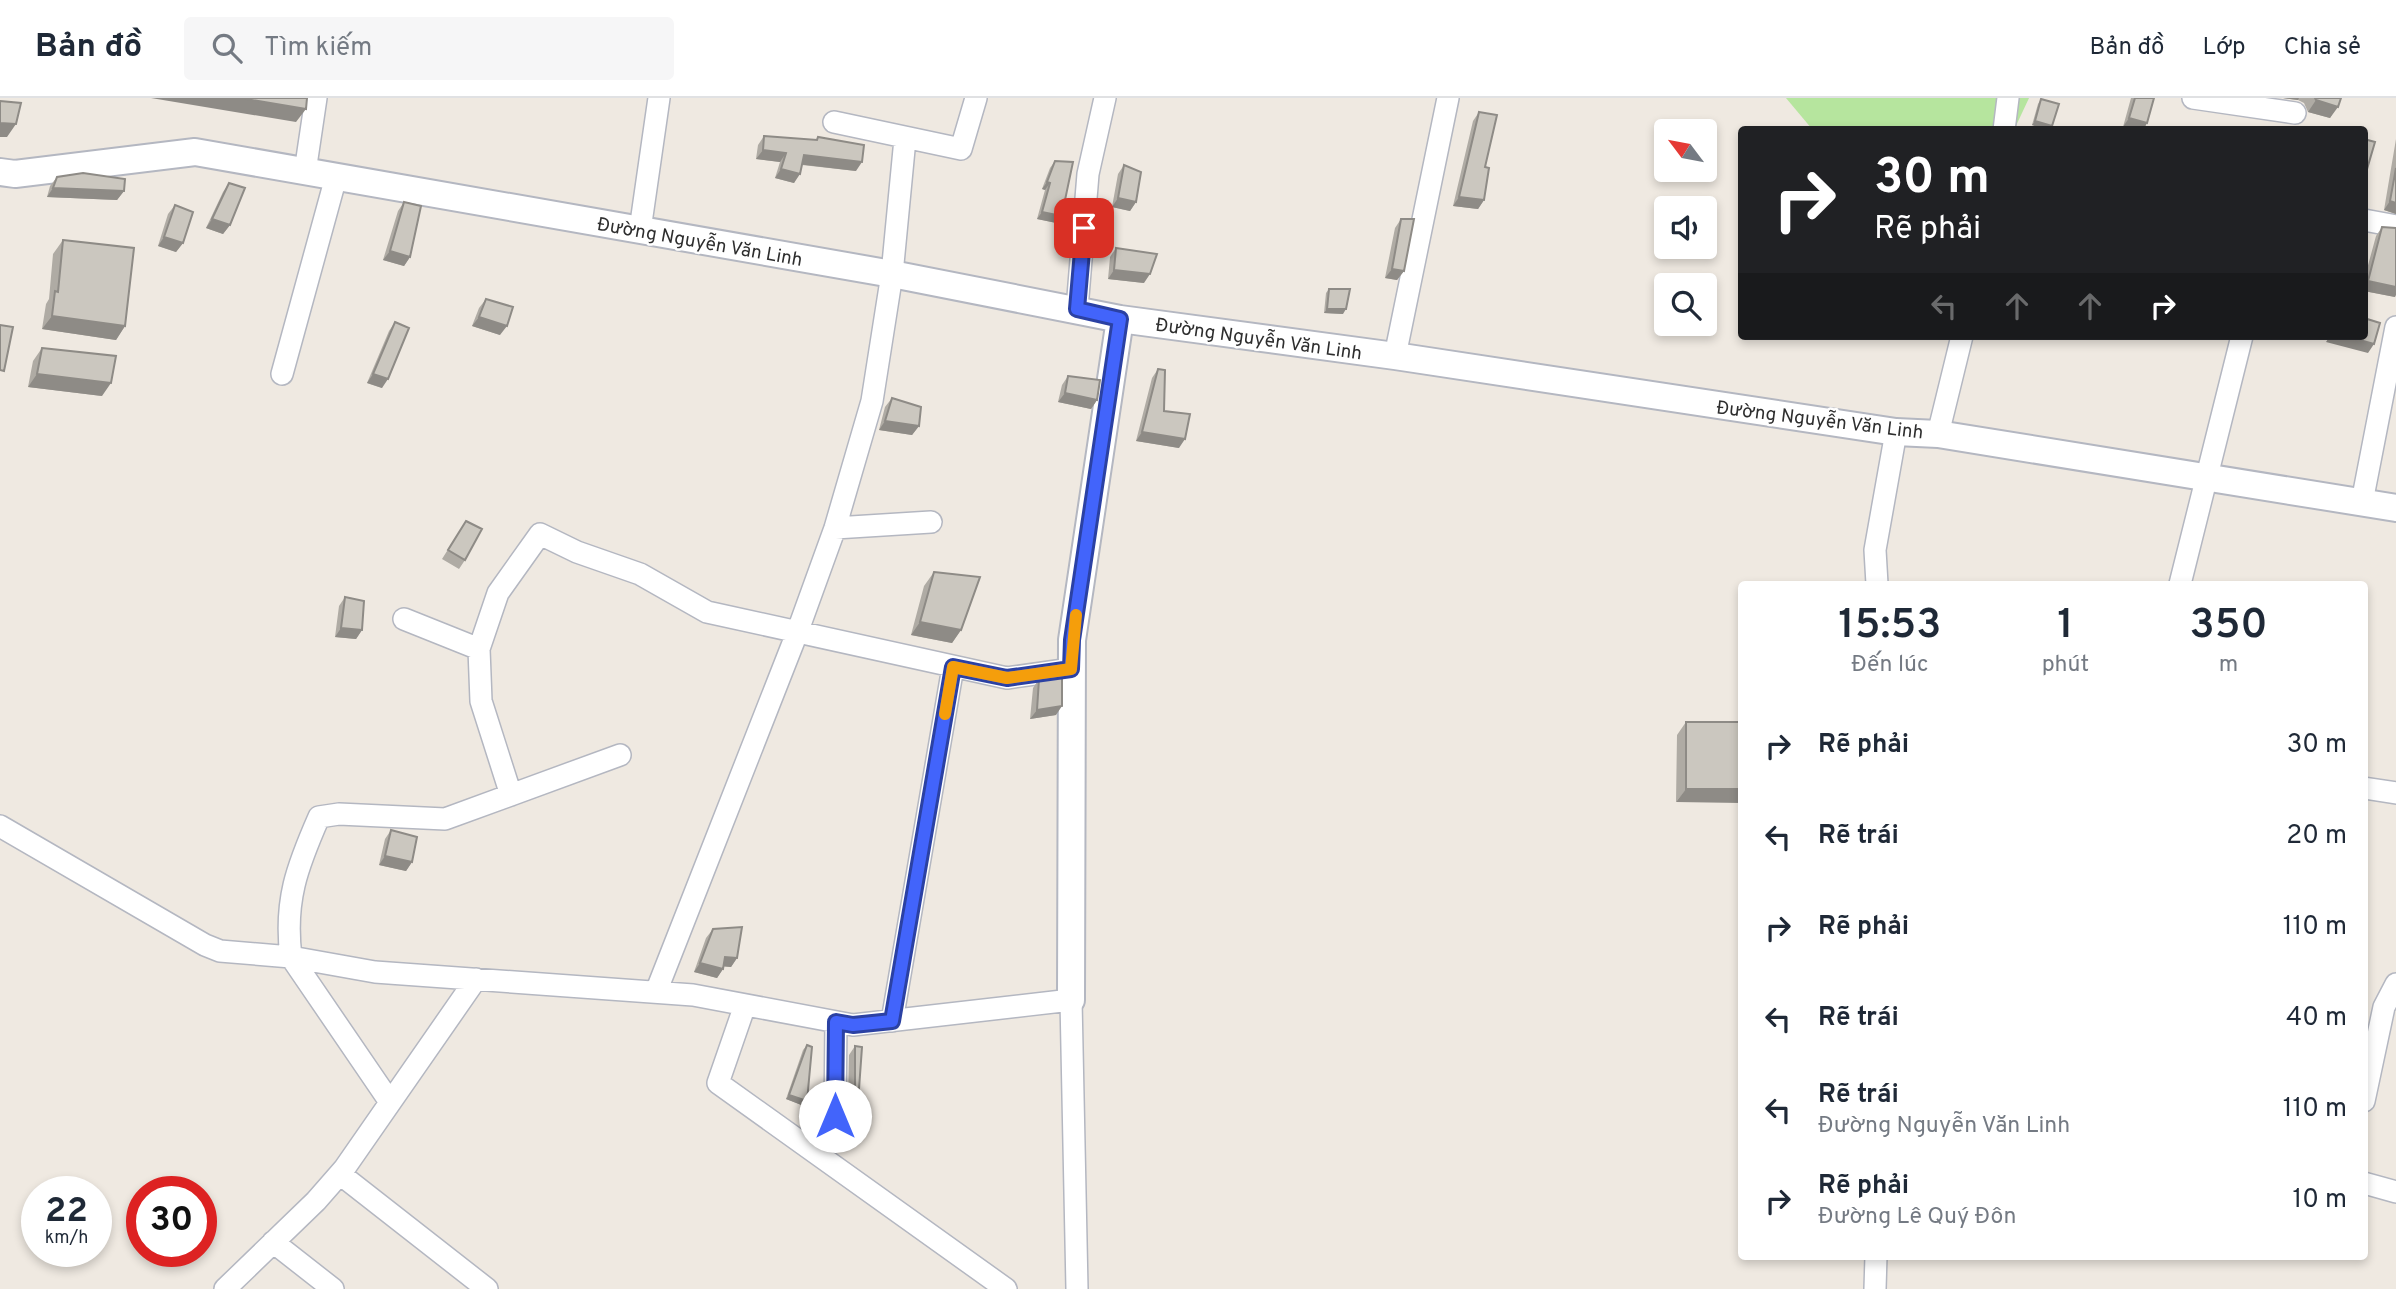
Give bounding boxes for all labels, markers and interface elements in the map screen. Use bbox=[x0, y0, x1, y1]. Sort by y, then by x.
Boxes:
search box bbox=[184, 17, 674, 80]
text: Bản đồ bbox=[35, 27, 142, 69]
icon: search bbox=[208, 29, 246, 67]
text: Tìm kiếm bbox=[264, 32, 372, 65]
text: Bản đồ bbox=[2090, 33, 2165, 63]
text: Lớp bbox=[2203, 33, 2246, 63]
text: Chia sẻ bbox=[2284, 33, 2361, 63]
north arrow bbox=[1654, 119, 1717, 182]
map controls bbox=[1654, 119, 1717, 336]
text: 30 m bbox=[1874, 149, 1990, 211]
icon: right bbox=[1759, 154, 1850, 245]
button: sound bbox=[1654, 196, 1717, 259]
pin bbox=[1054, 198, 1114, 258]
icon: arrive bbox=[1065, 209, 1103, 247]
text: Rẽ phải bbox=[1874, 210, 1981, 250]
street label: Đường Nguyễn Văn Linh bbox=[595, 212, 805, 273]
button: search bbox=[1654, 273, 1717, 336]
icon: left bbox=[1925, 287, 1963, 325]
icon: ahead bbox=[1998, 287, 2036, 325]
icon: ahead bbox=[2071, 287, 2109, 325]
icon: right bbox=[2144, 287, 2182, 325]
street label: Đường Nguyễn Văn Linh bbox=[1154, 313, 1364, 366]
street label: Đường Nguyễn Văn Linh bbox=[1715, 395, 1925, 446]
text: 15:53 bbox=[1838, 600, 1941, 653]
text: 1 bbox=[2057, 600, 2074, 653]
text: 350 bbox=[2189, 600, 2268, 653]
text: Đến lúc bbox=[1851, 651, 1928, 680]
text: phút bbox=[2042, 651, 2089, 680]
text: m bbox=[2219, 651, 2238, 680]
icon: right bbox=[1759, 727, 1797, 765]
text: Rẽ phải bbox=[1818, 729, 1909, 762]
text: 30 m bbox=[2287, 729, 2347, 762]
icon: left bbox=[1759, 818, 1797, 856]
text: Rẽ trái bbox=[1818, 820, 1899, 853]
text: 20 m bbox=[2286, 820, 2347, 853]
icon: right bbox=[1759, 909, 1797, 947]
text: Rẽ phải bbox=[1818, 911, 1909, 944]
text: 110 m bbox=[2283, 911, 2347, 944]
icon: left bbox=[1759, 1000, 1797, 1038]
text: Rẽ trái bbox=[1818, 1002, 1899, 1035]
text: 40 m bbox=[2286, 1002, 2347, 1035]
position arrow bbox=[798, 1079, 872, 1153]
text: Rẽ trái bbox=[1818, 1079, 1899, 1112]
icon: left bbox=[1759, 1091, 1797, 1129]
text: 110 m bbox=[2283, 1093, 2347, 1126]
text: Đường Nguyễn Văn Linh bbox=[1818, 1112, 2070, 1141]
text: Rẽ phải bbox=[1818, 1170, 1909, 1203]
speed limit sign: 30 bbox=[126, 1176, 217, 1267]
icon: right bbox=[1759, 1182, 1797, 1220]
text: 10 m bbox=[2292, 1184, 2347, 1217]
text: 22 bbox=[45, 1190, 88, 1234]
text: Đường Lê Quý Đôn bbox=[1818, 1203, 2016, 1232]
text: km/h bbox=[45, 1227, 88, 1250]

